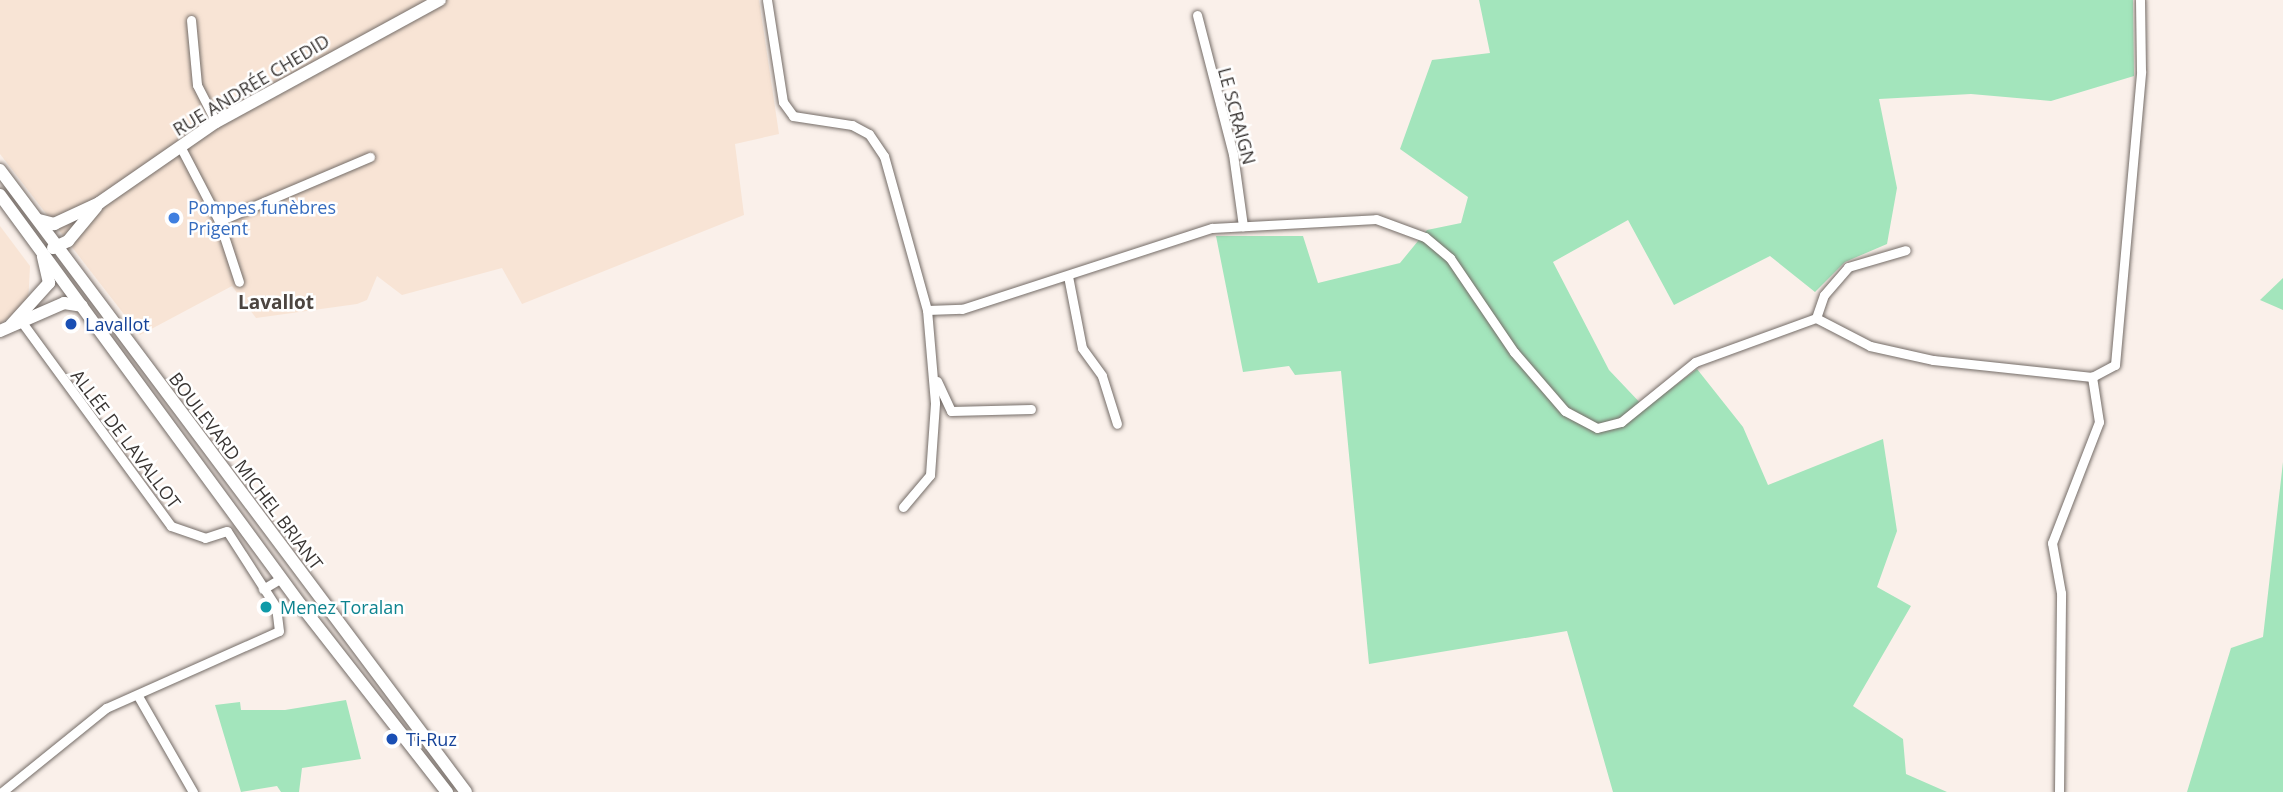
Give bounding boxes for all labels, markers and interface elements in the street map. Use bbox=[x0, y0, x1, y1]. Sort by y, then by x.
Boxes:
street label: RUE ANDRÉE CHEDID bbox=[169, 30, 333, 140]
street label: LE SCRAIGN bbox=[1214, 65, 1260, 167]
place label: Pompes funèbres Prigent bbox=[188, 197, 336, 240]
marker: Pompes funèbres Prigent bbox=[166, 210, 182, 226]
district label: Lavallot bbox=[238, 292, 314, 314]
place label: Lavallot bbox=[85, 313, 150, 335]
marker: Lavallot bbox=[63, 316, 79, 332]
street label: ALLÉE DE LAVALLOT bbox=[67, 365, 185, 513]
street label: BOULEVARD MICHEL BRIANT bbox=[165, 368, 327, 574]
place label: Menez Toralan bbox=[280, 596, 404, 618]
marker: Menez Toralan bbox=[258, 599, 274, 615]
place label: Ti-Ruz bbox=[406, 728, 457, 750]
marker: Ti-Ruz bbox=[384, 731, 400, 747]

